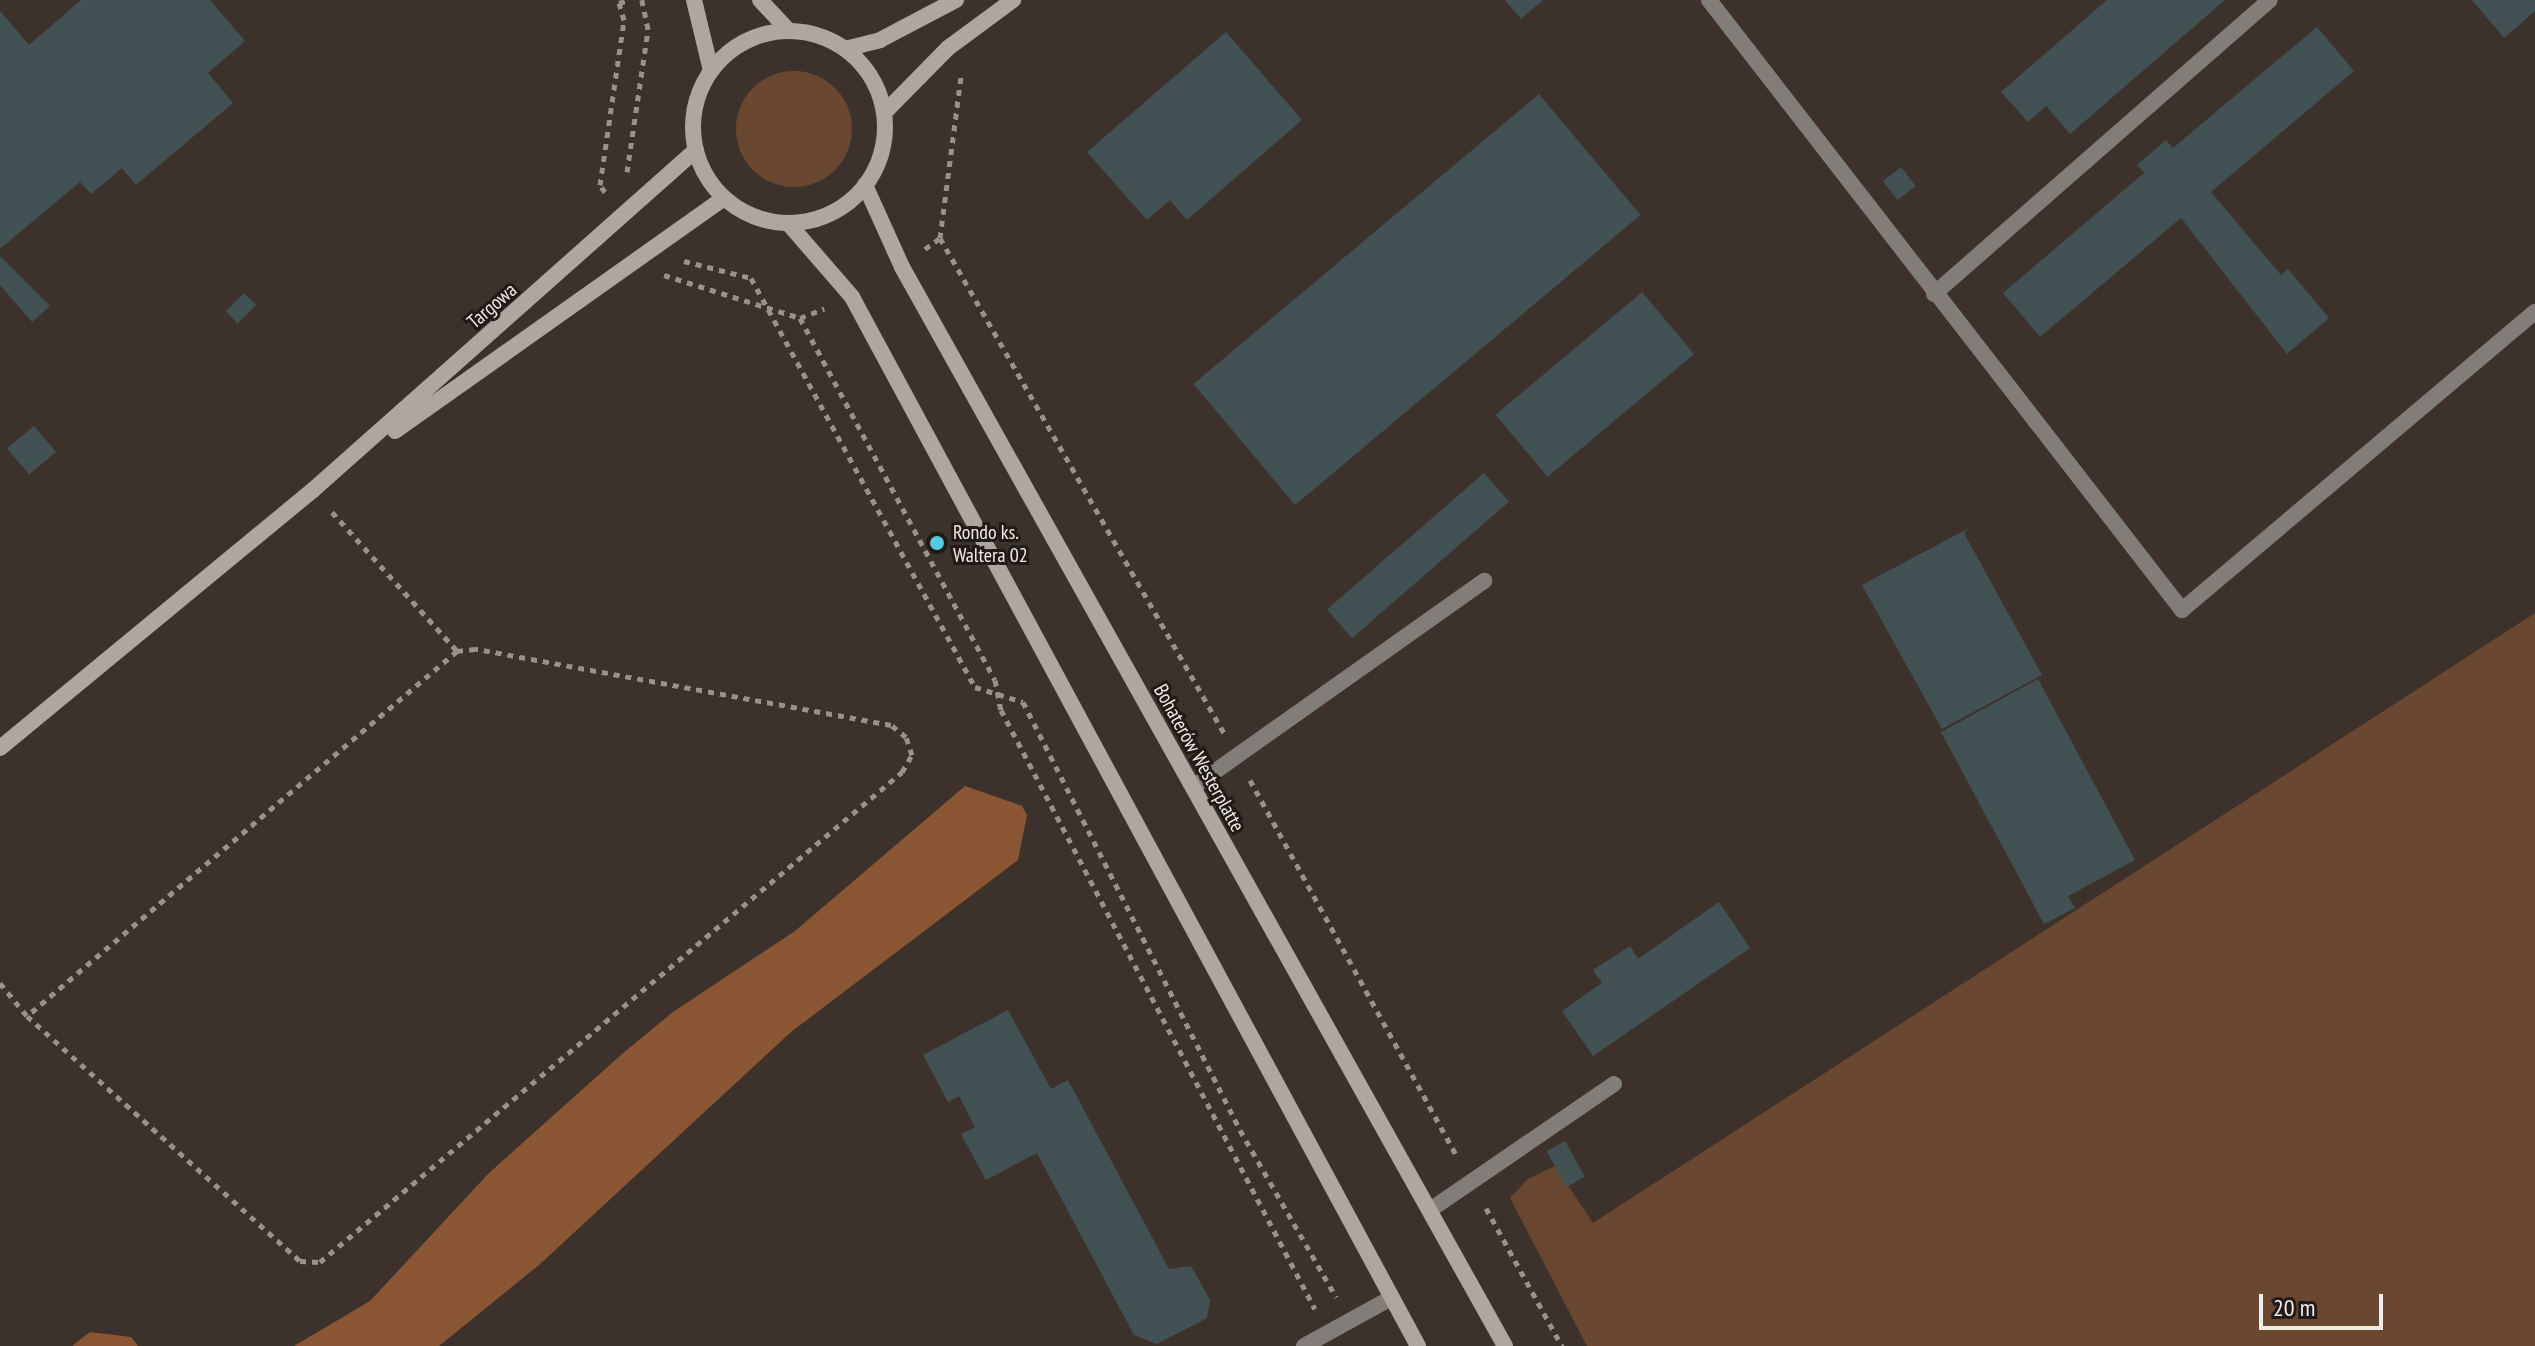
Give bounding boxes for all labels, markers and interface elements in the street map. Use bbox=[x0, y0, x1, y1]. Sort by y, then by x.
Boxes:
street label: Targowa bbox=[462, 278, 522, 334]
place label: Rondo ks. Waltera 02 bbox=[953, 520, 1028, 567]
marker: Rondo ks. Waltera 02 bbox=[928, 534, 946, 552]
street label: Bohaterów Westerplatte bbox=[1148, 680, 1250, 836]
scale bar bbox=[2263, 1278, 2387, 1328]
text: 20 m bbox=[2273, 1292, 2315, 1323]

